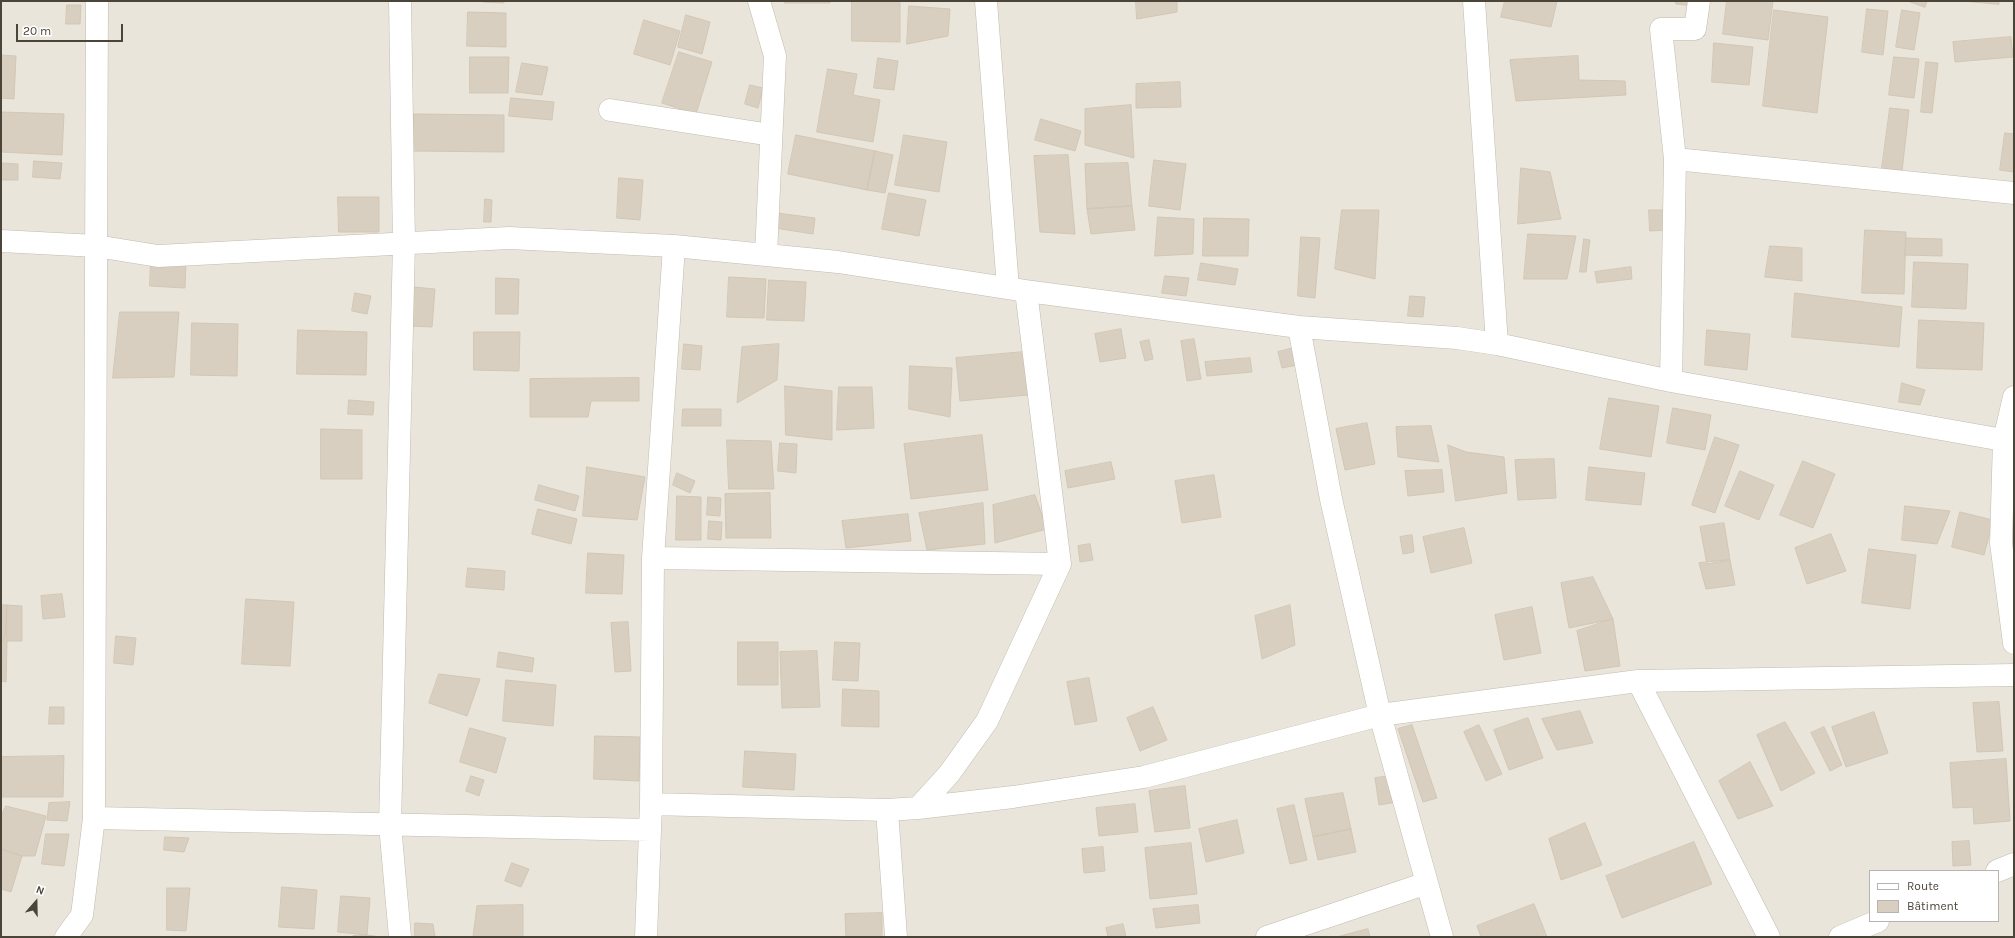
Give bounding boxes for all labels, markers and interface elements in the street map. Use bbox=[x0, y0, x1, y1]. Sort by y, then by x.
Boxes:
scale bar bbox=[18, 16, 125, 42]
text: 20 m bbox=[23, 24, 51, 38]
legend bbox=[1869, 870, 1999, 922]
text: Route bbox=[1907, 879, 1939, 893]
north arrow bbox=[16, 882, 56, 922]
text: N bbox=[34, 883, 46, 898]
text: Bâtiment bbox=[1907, 899, 1958, 913]

